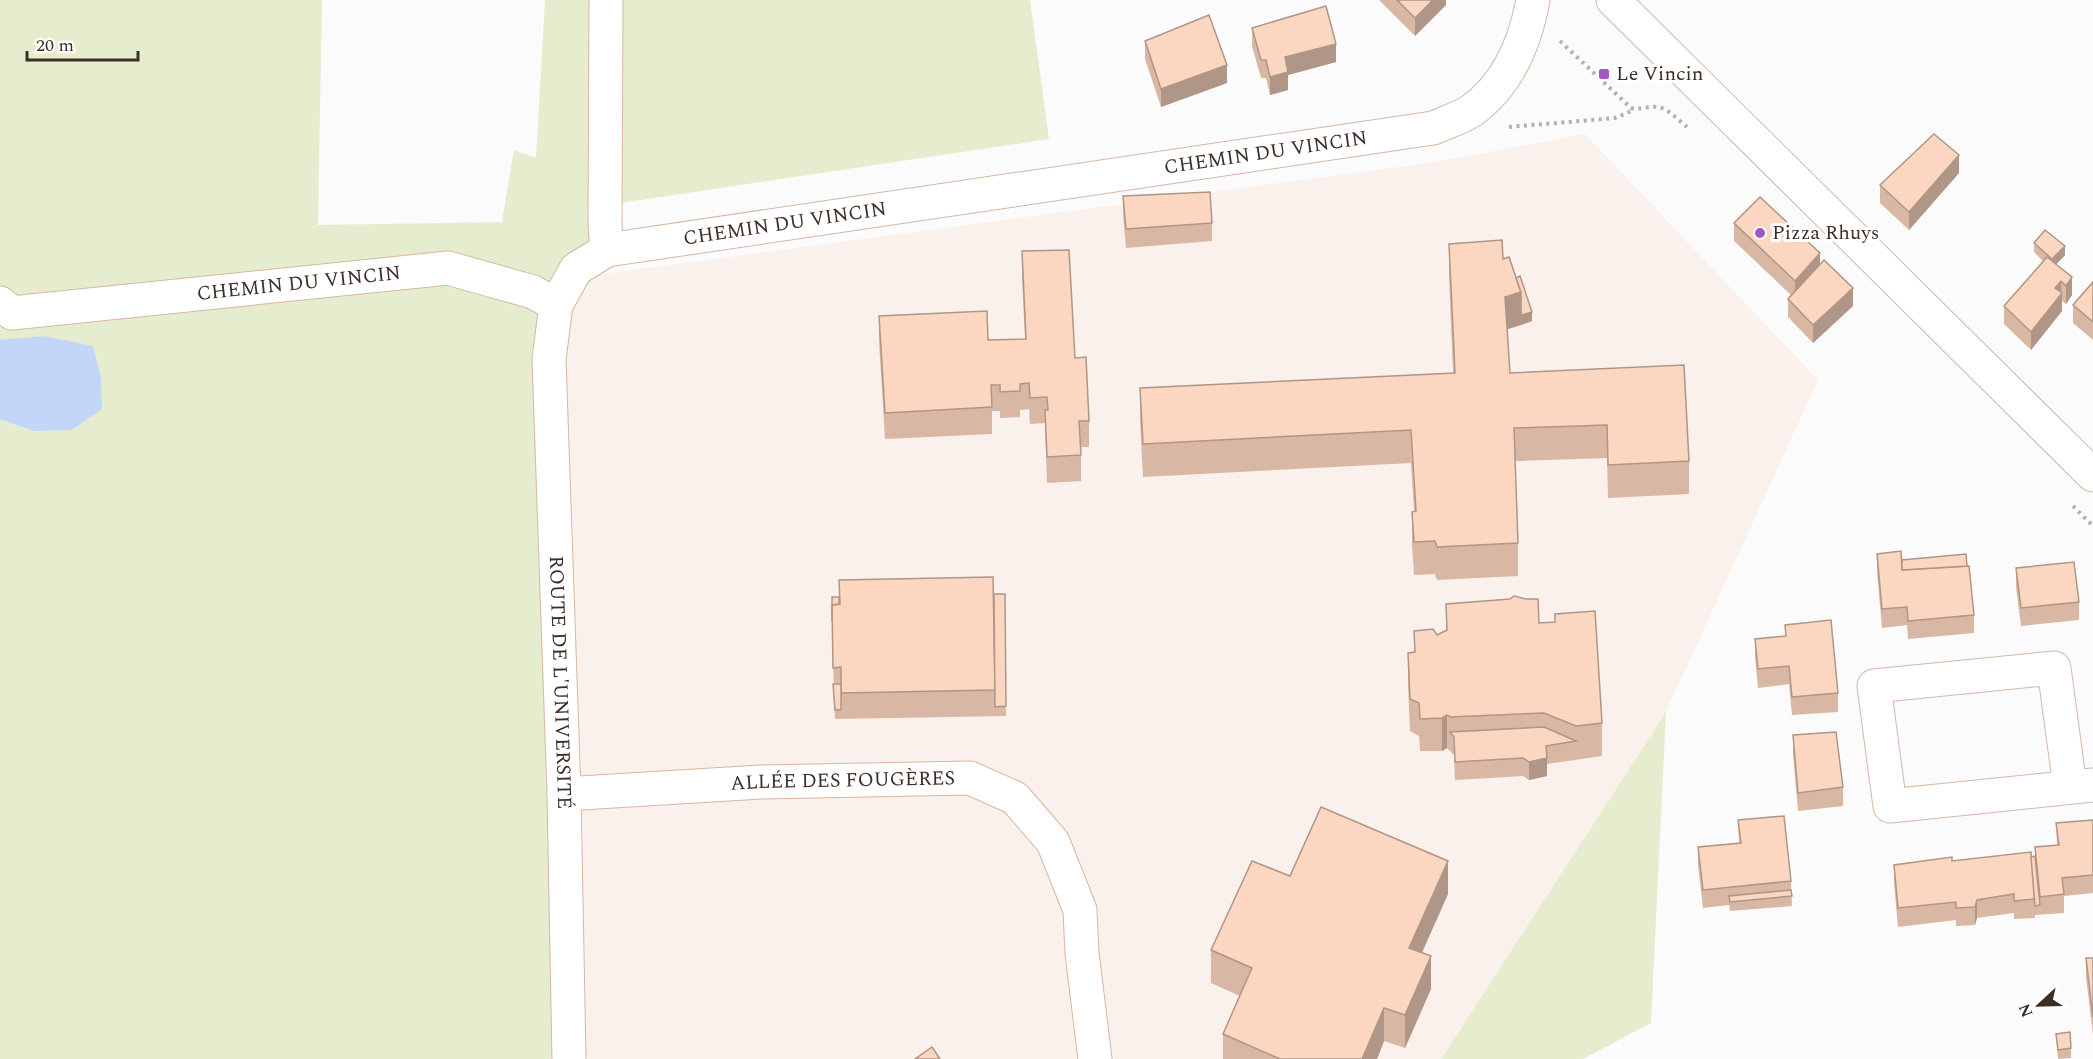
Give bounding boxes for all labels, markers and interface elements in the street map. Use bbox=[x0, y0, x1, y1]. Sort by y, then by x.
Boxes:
scale bar bbox=[27, 24, 138, 62]
text: 20 m bbox=[36, 32, 74, 59]
place label: Le Vincin bbox=[1616, 59, 1704, 89]
marker: Le Vincin bbox=[1597, 67, 1611, 81]
street label: CHEMIN DU VINCIN bbox=[1162, 123, 1369, 183]
street label: CHEMIN DU VINCIN bbox=[681, 194, 889, 254]
place label: Pizza Rhuys bbox=[1772, 218, 1879, 248]
marker: Pizza Rhuys bbox=[1753, 226, 1767, 240]
street label: CHEMIN DU VINCIN bbox=[195, 258, 402, 309]
street label: ROUTE DE L'UNIVERSITÉ bbox=[541, 555, 579, 810]
street label: ALLÉE DES FOUGÈRES bbox=[729, 763, 955, 799]
north arrow bbox=[2009, 975, 2069, 1035]
text: N bbox=[2012, 1000, 2040, 1021]

